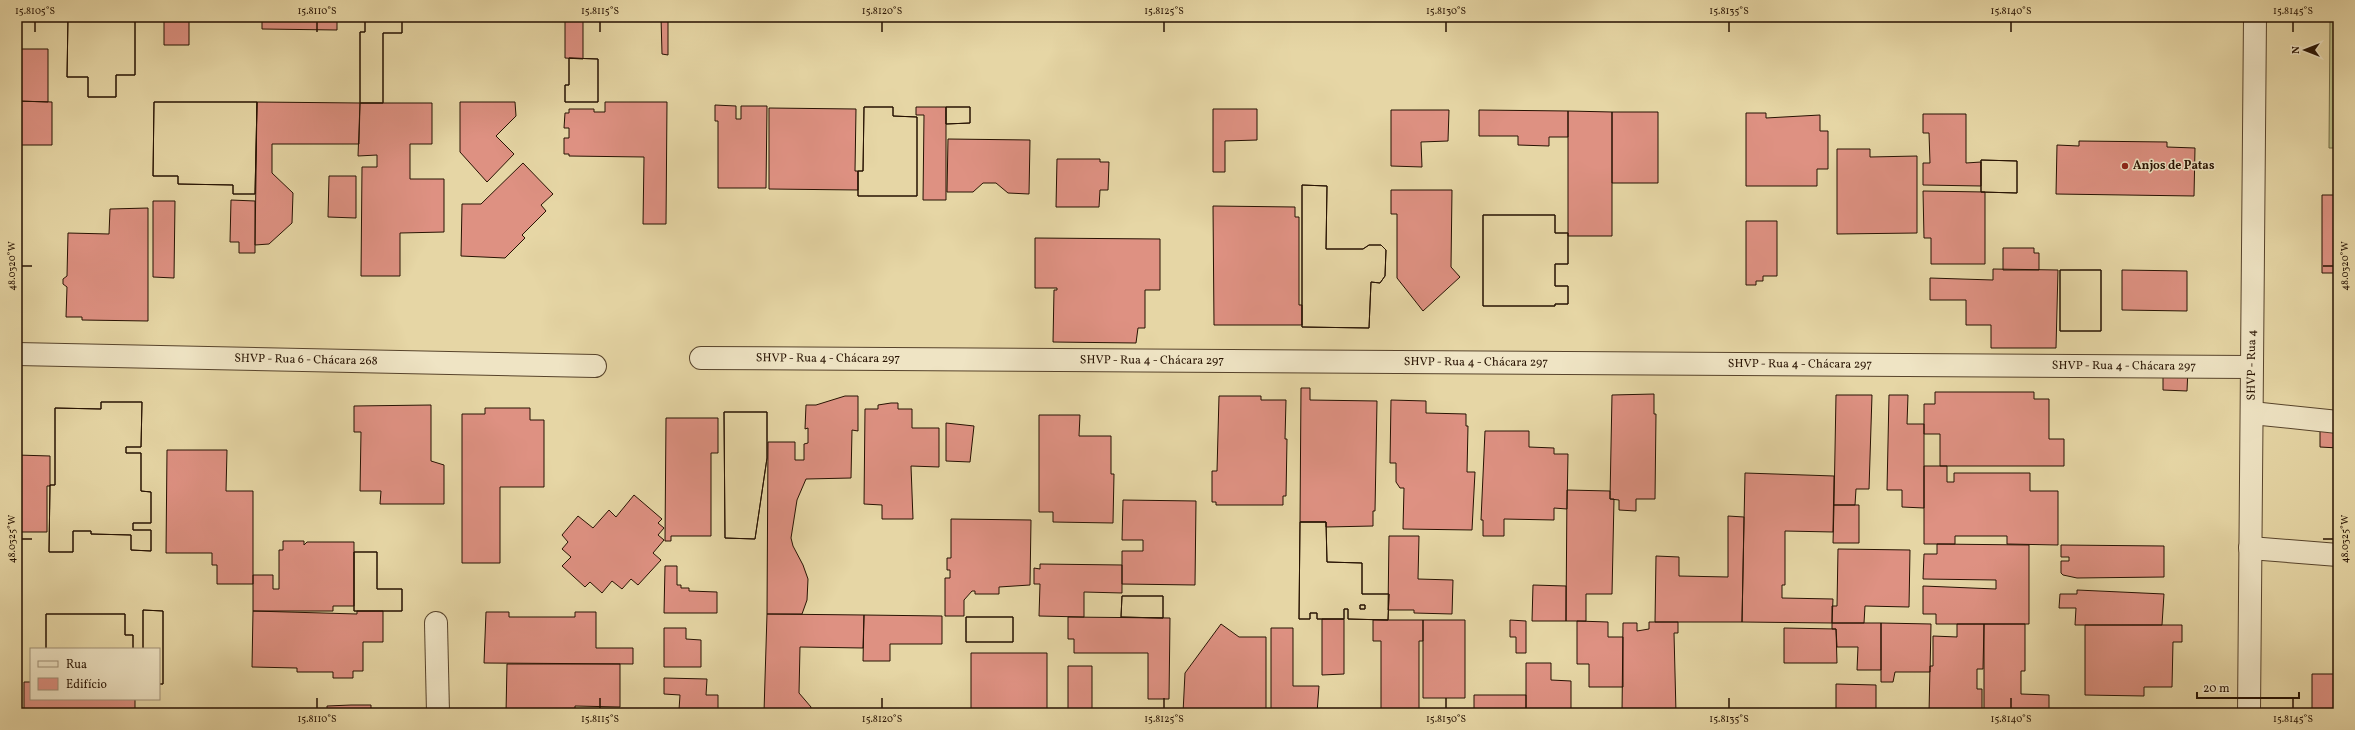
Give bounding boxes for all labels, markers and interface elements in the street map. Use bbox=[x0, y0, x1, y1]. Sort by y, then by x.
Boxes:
text: 15.8105°S bbox=[15, 4, 55, 18]
text: 15.8110°S bbox=[297, 4, 337, 18]
text: 15.8115°S bbox=[581, 4, 619, 18]
text: 15.8120°S bbox=[862, 4, 902, 18]
text: 15.8125°S bbox=[1144, 4, 1184, 18]
text: 15.8130°S bbox=[1426, 4, 1466, 18]
text: 15.8135°S bbox=[1709, 4, 1749, 18]
text: 15.8140°S bbox=[1991, 4, 2031, 18]
text: 15.8145°S bbox=[2273, 4, 2313, 18]
north arrow bbox=[2285, 30, 2325, 70]
text: N bbox=[2289, 46, 2304, 54]
place label: Anjos de Patas bbox=[2133, 158, 2215, 174]
marker: Anjos de Patas bbox=[2120, 161, 2130, 171]
text: 48.0320°W bbox=[5, 241, 19, 291]
text: 48.0320°W bbox=[2338, 241, 2352, 291]
street label: SHVP - Rua 4 bbox=[2244, 330, 2260, 400]
street label: SHVP - Rua 4 - Chácara 297 bbox=[756, 350, 900, 367]
street label: SHVP - Rua 6 - Chácara 268 bbox=[234, 351, 378, 369]
street label: SHVP - Rua 4 - Chácara 297 bbox=[1080, 352, 1224, 369]
street label: SHVP - Rua 4 - Chácara 297 bbox=[1404, 354, 1548, 371]
street label: SHVP - Rua 4 - Chácara 297 bbox=[1728, 356, 1872, 373]
street label: SHVP - Rua 4 - Chácara 297 bbox=[2052, 358, 2196, 375]
text: 48.0325°W bbox=[5, 515, 19, 563]
text: 48.0325°W bbox=[2338, 515, 2352, 563]
legend bbox=[30, 648, 160, 700]
text: Rua bbox=[66, 657, 87, 673]
scale bar bbox=[2197, 674, 2299, 700]
text: Edifício bbox=[66, 677, 107, 693]
text: 20 m bbox=[2203, 681, 2230, 697]
text: 15.8110°S bbox=[297, 712, 337, 726]
text: 15.8115°S bbox=[581, 712, 619, 726]
text: 15.8120°S bbox=[862, 712, 902, 726]
text: 15.8125°S bbox=[1144, 712, 1184, 726]
text: 15.8130°S bbox=[1426, 712, 1466, 726]
text: 15.8135°S bbox=[1709, 712, 1749, 726]
text: 15.8140°S bbox=[1991, 712, 2031, 726]
text: 15.8145°S bbox=[2273, 712, 2313, 726]

